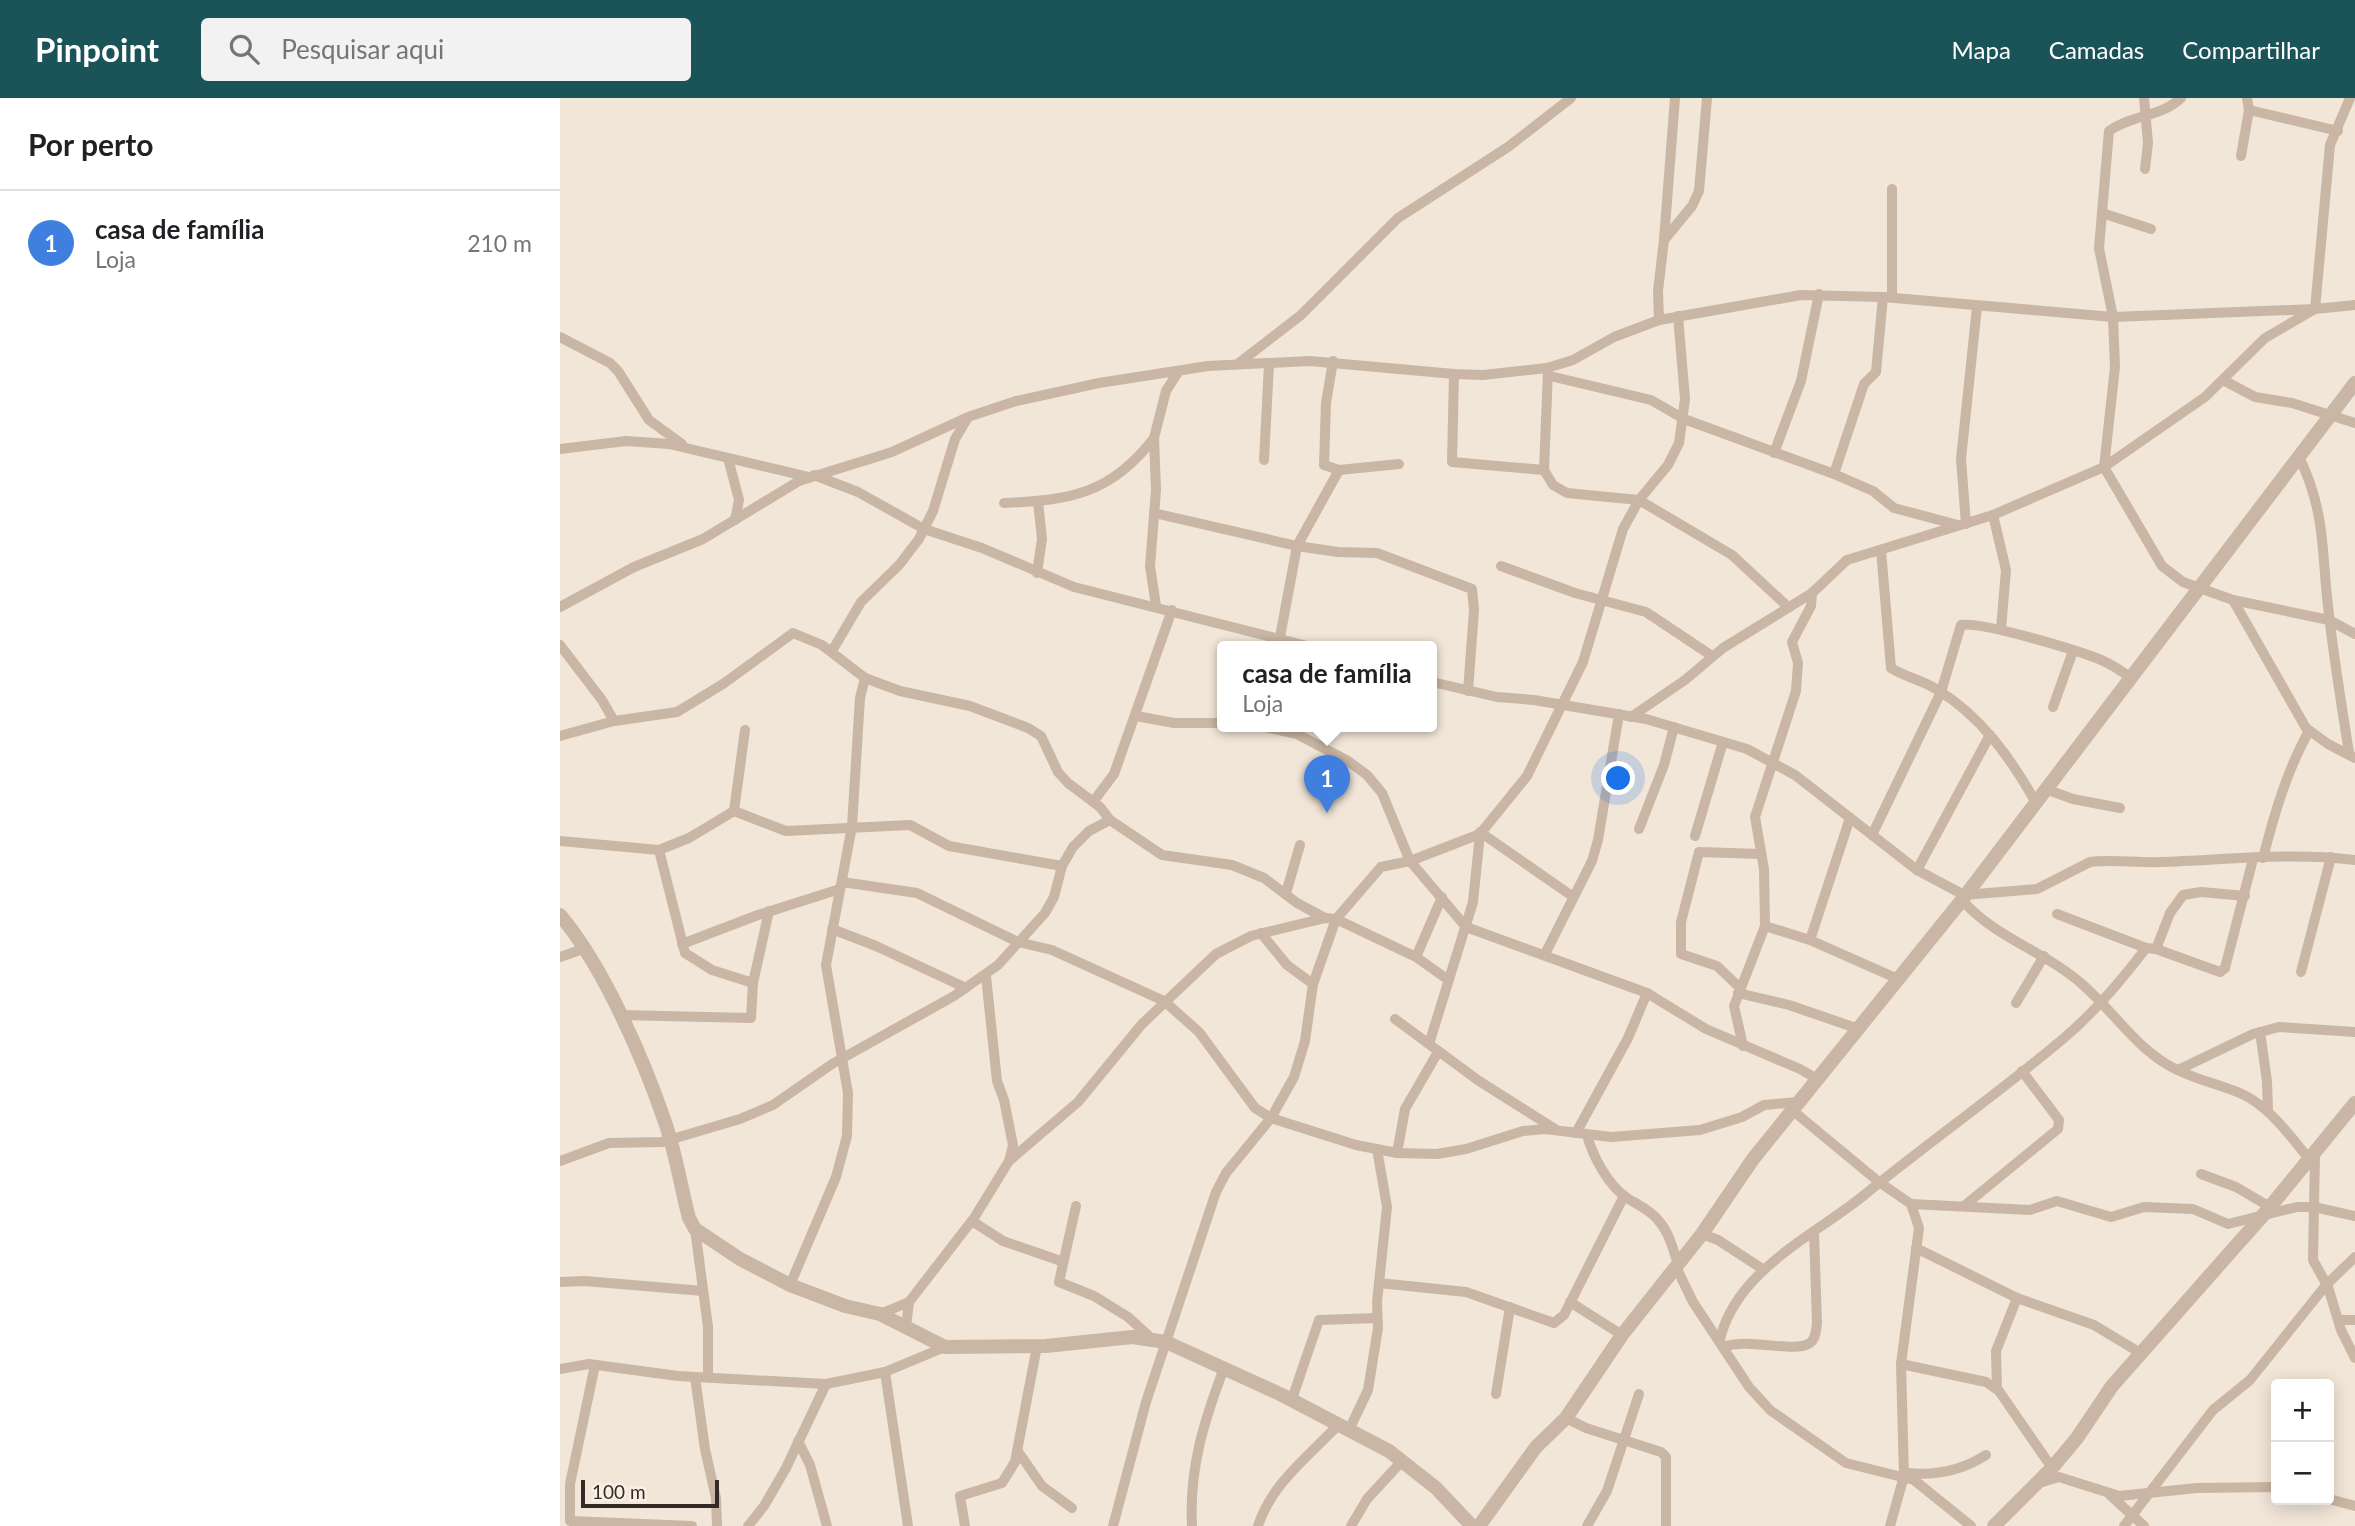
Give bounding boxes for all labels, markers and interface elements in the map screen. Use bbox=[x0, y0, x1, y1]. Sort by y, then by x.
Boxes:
search box bbox=[201, 18, 691, 81]
text: Pinpoint bbox=[35, 29, 159, 69]
icon: search bbox=[225, 30, 263, 68]
text: Pesquisar aqui bbox=[281, 33, 444, 65]
text: Mapa bbox=[1952, 35, 2011, 64]
text: Camadas bbox=[2049, 35, 2144, 64]
text: Compartilhar bbox=[2182, 35, 2320, 64]
text: Por perto bbox=[28, 126, 153, 162]
text: casa de família bbox=[95, 213, 264, 245]
text: 1 bbox=[44, 229, 58, 257]
text: 210 m bbox=[467, 229, 532, 257]
text: Loja bbox=[95, 245, 136, 273]
popup bbox=[1217, 641, 1437, 732]
text: casa de família bbox=[1242, 657, 1412, 689]
text: Loja bbox=[1242, 689, 1283, 717]
pin: 1 bbox=[1304, 755, 1350, 813]
your location bbox=[1601, 761, 1635, 795]
map controls bbox=[2271, 1379, 2334, 1505]
button: + bbox=[2271, 1379, 2334, 1442]
button: − bbox=[2271, 1442, 2334, 1505]
scale bar bbox=[581, 1477, 719, 1509]
text: 100 m bbox=[592, 1480, 646, 1503]

